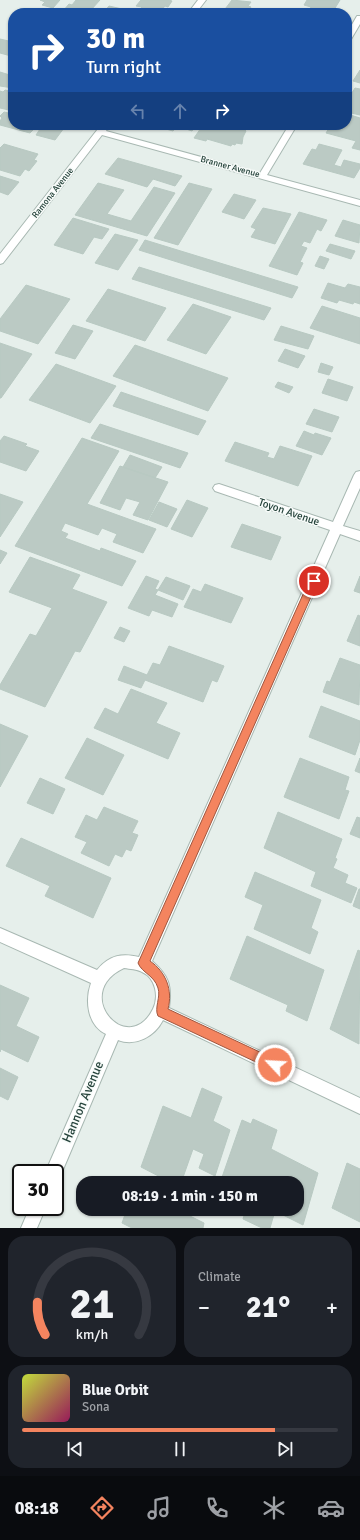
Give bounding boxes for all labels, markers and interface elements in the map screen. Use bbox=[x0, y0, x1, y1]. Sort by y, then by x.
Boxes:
text: 30 m bbox=[86, 22, 145, 56]
icon: right bbox=[20, 24, 72, 76]
text: Turn right bbox=[86, 56, 161, 78]
icon: left bbox=[127, 100, 149, 122]
icon: ahead bbox=[169, 100, 191, 122]
icon: right bbox=[211, 100, 233, 122]
street label: Branner Avenue bbox=[199, 154, 261, 180]
street label: Ramona Avenue bbox=[30, 165, 77, 221]
street label: Toyon Avenue bbox=[257, 495, 321, 529]
pin bbox=[297, 564, 331, 598]
icon: arrive bbox=[303, 570, 325, 592]
position arrow bbox=[254, 1044, 296, 1086]
street label: Hannon Avenue bbox=[59, 1059, 107, 1145]
speed limit sign: 30 bbox=[12, 1164, 64, 1216]
text: 08:19 · 1 min · 150 m bbox=[122, 1187, 258, 1205]
text: Climate bbox=[198, 1269, 241, 1285]
text: 21 bbox=[70, 1278, 114, 1329]
text: 21° bbox=[246, 1289, 290, 1326]
text: − bbox=[198, 1294, 210, 1321]
text: + bbox=[326, 1294, 338, 1321]
text: km/h bbox=[76, 1325, 108, 1342]
text: Blue Orbit bbox=[82, 1381, 149, 1399]
text: Sona bbox=[82, 1399, 110, 1415]
icon: previous bbox=[64, 1438, 86, 1460]
icon: pause bbox=[169, 1438, 191, 1460]
icon: next bbox=[274, 1438, 296, 1460]
icon: directions bbox=[88, 1494, 116, 1522]
icon: music bbox=[145, 1494, 173, 1522]
icon: phone bbox=[203, 1494, 231, 1522]
icon: climate bbox=[260, 1494, 288, 1522]
icon: car bbox=[317, 1494, 345, 1522]
text: 08:18 bbox=[15, 1497, 59, 1519]

